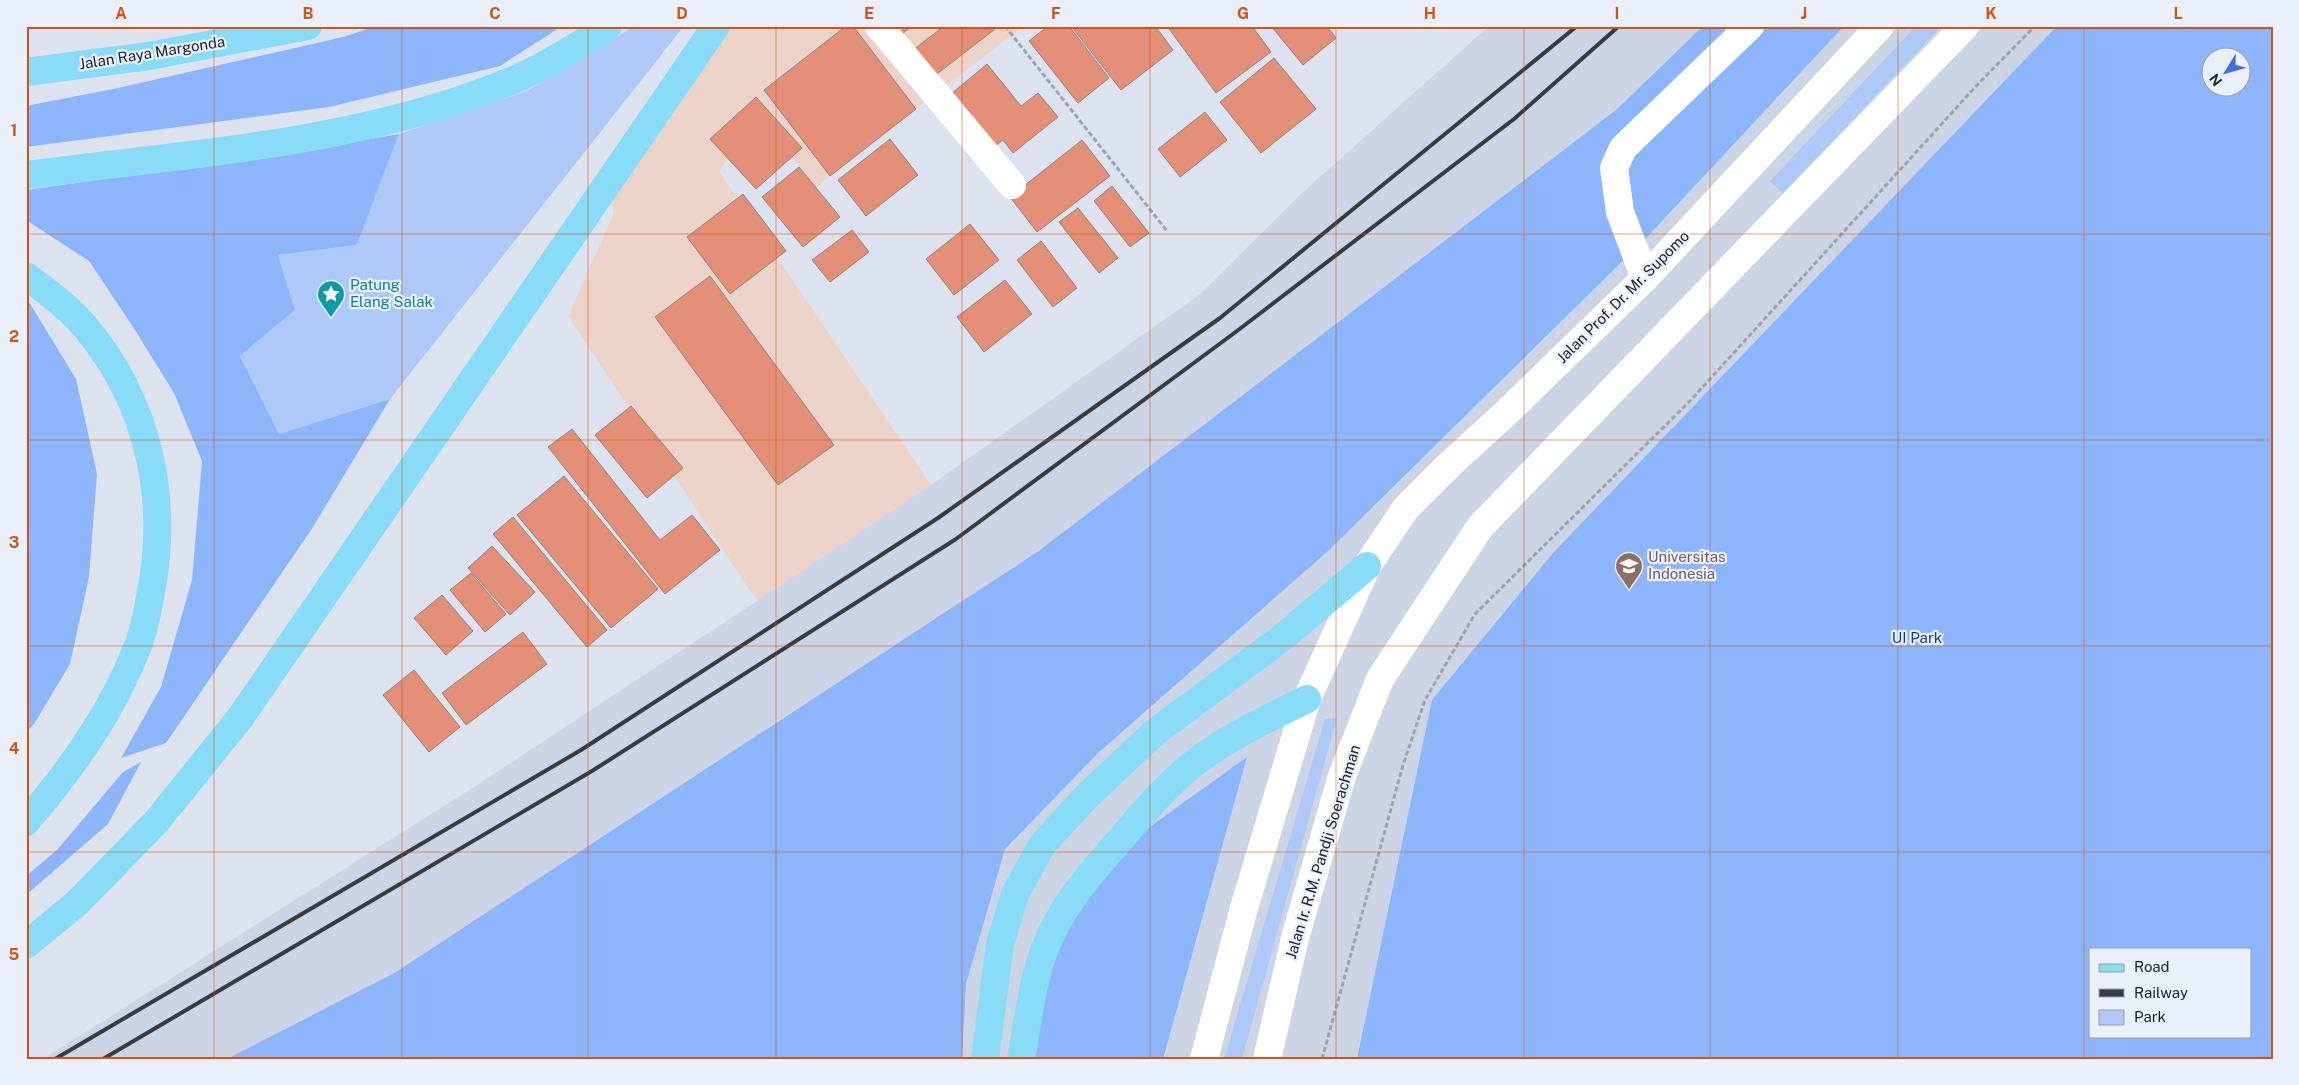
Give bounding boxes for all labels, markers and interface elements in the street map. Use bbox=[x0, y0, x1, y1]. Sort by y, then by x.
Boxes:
text: A bbox=[115, 4, 127, 23]
text: B bbox=[303, 4, 314, 23]
text: C bbox=[489, 4, 501, 23]
text: D bbox=[676, 4, 688, 23]
text: E bbox=[864, 4, 874, 23]
text: F bbox=[1051, 4, 1061, 23]
text: G bbox=[1237, 4, 1249, 23]
text: H bbox=[1424, 4, 1436, 23]
text: I bbox=[1615, 4, 1619, 23]
text: J bbox=[1801, 4, 1807, 23]
text: K bbox=[1985, 4, 1997, 23]
text: L bbox=[2173, 4, 2183, 23]
street label: Jalan Raya Margonda bbox=[78, 33, 226, 72]
north arrow bbox=[2202, 48, 2252, 98]
text: N bbox=[2206, 71, 2225, 89]
text: 1 bbox=[11, 121, 17, 140]
street label: Jalan Prof. Dr. Mr. Supomo bbox=[1553, 227, 1692, 366]
place label: Patung Elang Salak bbox=[350, 276, 433, 310]
place icon: Patung Elang Salak bbox=[316, 279, 346, 318]
text: 2 bbox=[9, 327, 19, 346]
text: 3 bbox=[9, 533, 19, 552]
place label: Universitas Indonesia bbox=[1648, 548, 1726, 582]
school or university icon: Universitas Indonesia bbox=[1614, 551, 1644, 590]
park label: UI Park bbox=[1892, 629, 1942, 646]
text: 4 bbox=[9, 739, 20, 758]
street label: Jalan Ir. R.M. Pandji Soerachman bbox=[1282, 743, 1363, 961]
text: 5 bbox=[9, 945, 20, 964]
legend bbox=[2089, 948, 2252, 1038]
text: Road bbox=[2134, 958, 2170, 975]
text: Railway bbox=[2134, 984, 2188, 1001]
text: Park bbox=[2134, 1008, 2166, 1025]

